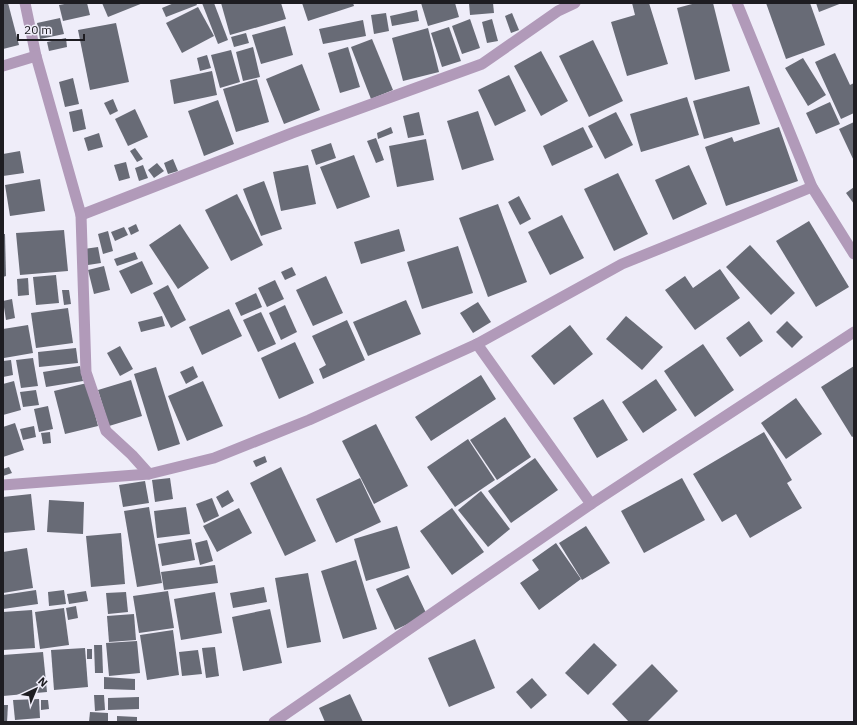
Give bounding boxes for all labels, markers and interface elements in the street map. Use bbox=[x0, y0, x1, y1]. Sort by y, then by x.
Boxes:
scale bar bbox=[18, 16, 84, 42]
text: 20 m bbox=[24, 22, 52, 37]
north arrow bbox=[16, 669, 56, 709]
text: N bbox=[35, 674, 51, 690]

